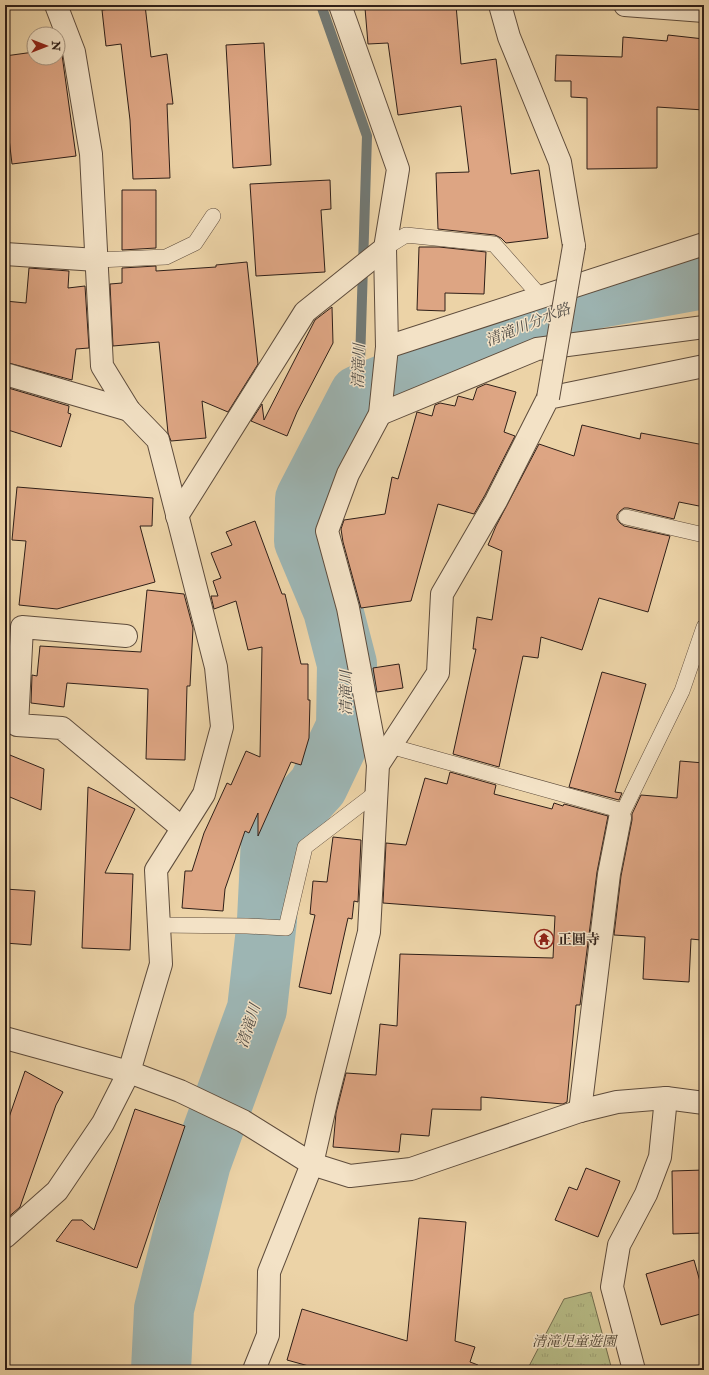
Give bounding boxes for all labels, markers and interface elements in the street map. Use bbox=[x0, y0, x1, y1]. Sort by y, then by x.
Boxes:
north arrow bbox=[26, 26, 66, 66]
text: N bbox=[49, 40, 62, 52]
water label: 清滝川分水路 bbox=[483, 299, 574, 351]
water label: 清滝川 bbox=[349, 341, 369, 389]
water label: 清滝川 bbox=[337, 669, 356, 716]
temple icon: 正圓寺 bbox=[533, 928, 555, 950]
place label: 正圓寺 bbox=[558, 931, 600, 948]
water label: 清滝川 bbox=[233, 1000, 266, 1050]
park label: 清滝児童遊園 bbox=[532, 1333, 618, 1350]

